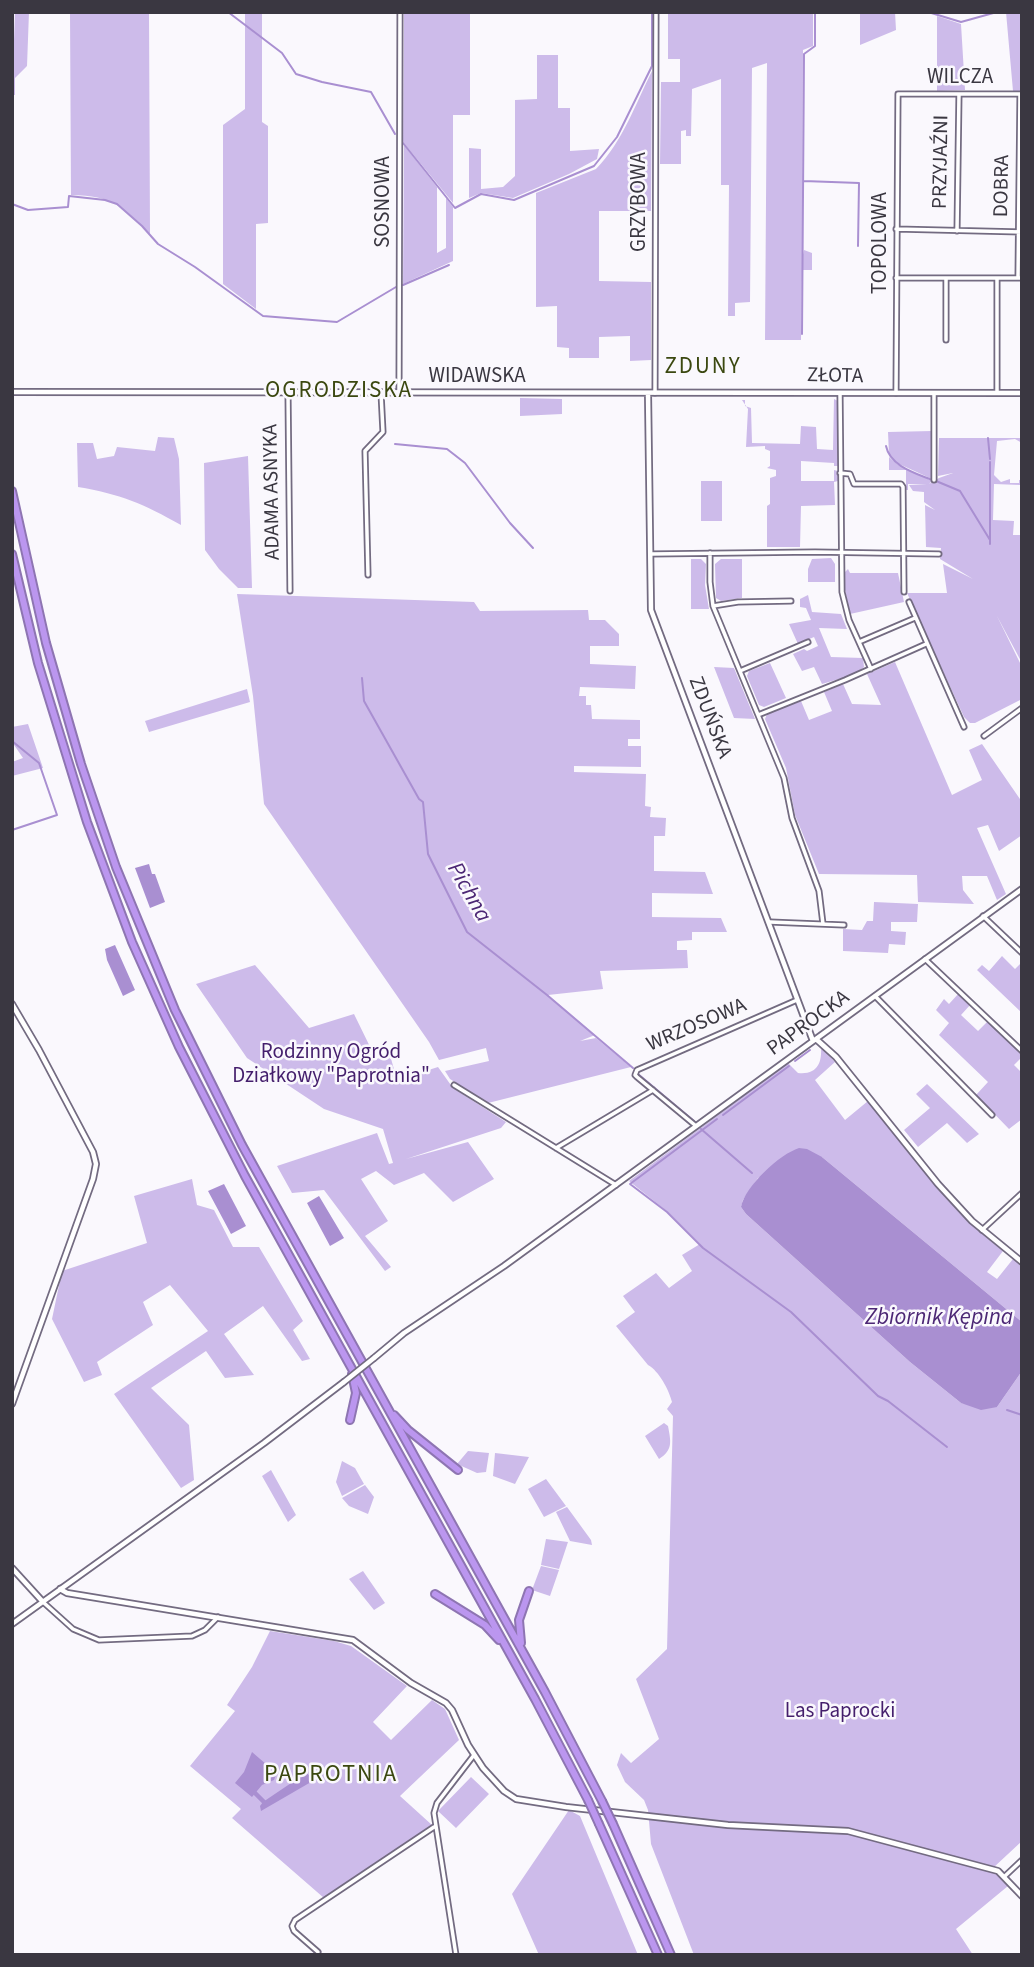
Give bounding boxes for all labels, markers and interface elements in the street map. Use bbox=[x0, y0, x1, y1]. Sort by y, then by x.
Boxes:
street label: WILCZA bbox=[927, 65, 993, 91]
street label: PRZYJAŹNI bbox=[929, 115, 955, 209]
street label: GRZYBOWA bbox=[627, 152, 653, 252]
street label: DOBRA bbox=[990, 155, 1016, 217]
street label: SOSNOWA bbox=[371, 156, 397, 248]
street label: TOPOLOWA bbox=[868, 192, 894, 294]
district label: ZDUNY bbox=[665, 354, 741, 382]
street label: WIDAWSKA bbox=[428, 364, 526, 390]
street label: ZŁOTA bbox=[807, 364, 863, 390]
district label: OGRODZISKA bbox=[266, 378, 412, 406]
street label: ADAMA ASNYKA bbox=[259, 424, 287, 560]
street label: ZDUŃSKA bbox=[682, 673, 736, 763]
water label: Pichna bbox=[440, 858, 496, 928]
street label: PAPROCKA bbox=[763, 986, 855, 1062]
street label: WRZOSOWA bbox=[643, 994, 751, 1058]
park label: Rodzinny Ogród Działkowy "Paprotnia" bbox=[232, 1040, 430, 1090]
water label: Zbiornik Kępina bbox=[865, 1305, 1013, 1333]
park label: Las Paprocki bbox=[785, 1699, 895, 1725]
district label: PAPROTNIA bbox=[265, 1762, 397, 1790]

